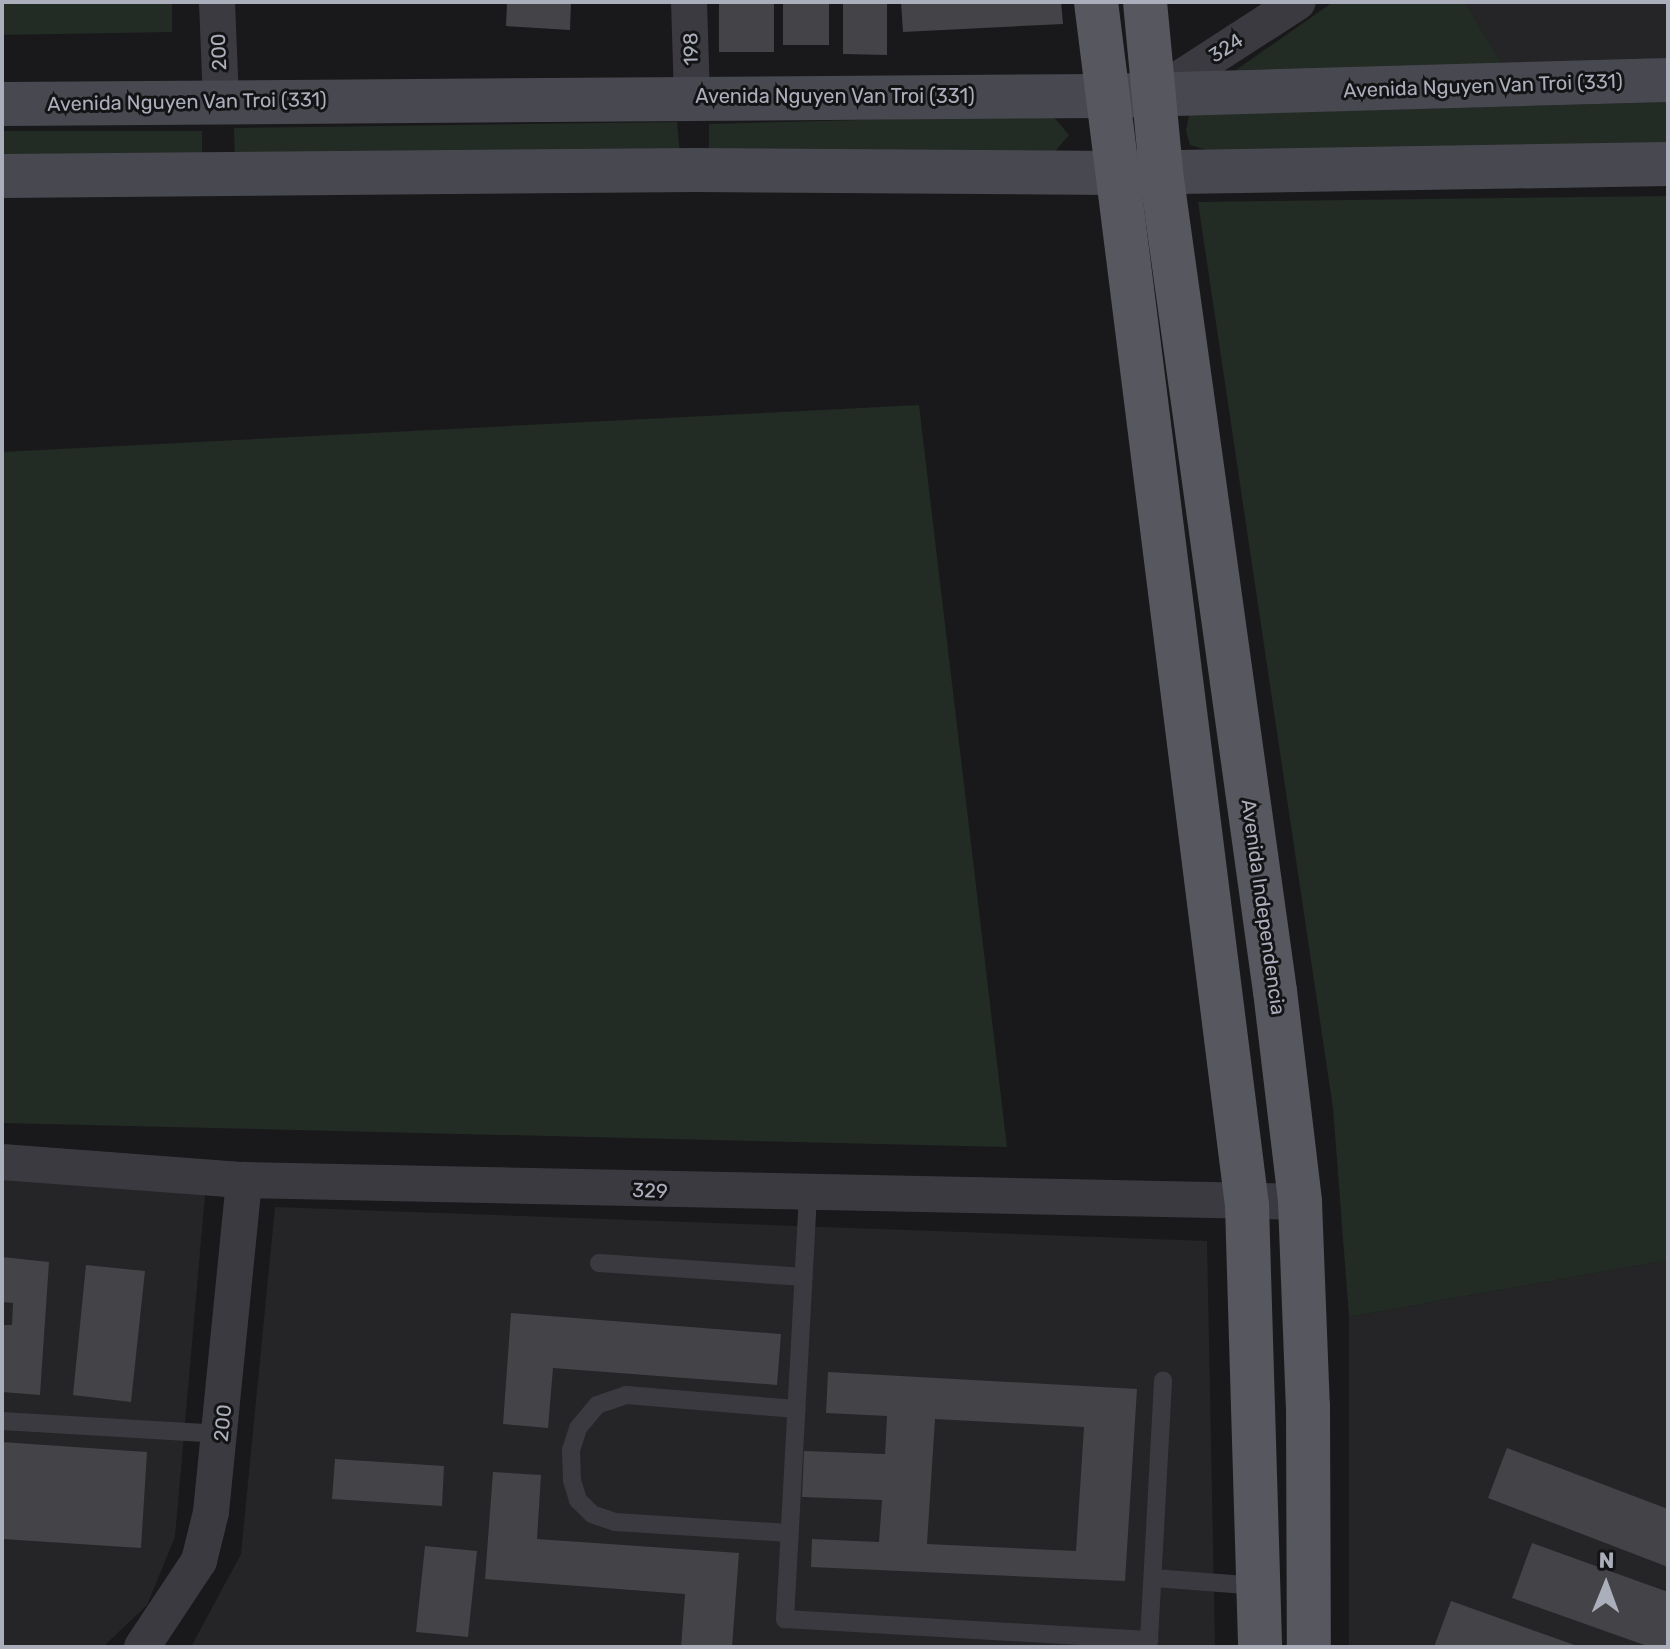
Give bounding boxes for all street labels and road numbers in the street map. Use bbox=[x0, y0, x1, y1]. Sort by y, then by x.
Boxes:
street label: 324 bbox=[1204, 28, 1248, 68]
street label: 198 bbox=[679, 32, 703, 66]
street label: 200 bbox=[206, 33, 232, 71]
street label: Avenida Nguyen Van Troi (331) bbox=[1342, 69, 1624, 103]
street label: Avenida Nguyen Van Troi (331) bbox=[695, 84, 975, 108]
street label: Avenida Nguyen Van Troi (331) bbox=[46, 88, 328, 116]
street label: Avenida Independencia bbox=[1236, 798, 1290, 1016]
street label: 329 bbox=[632, 1178, 668, 1204]
street label: 200 bbox=[209, 1403, 237, 1443]

